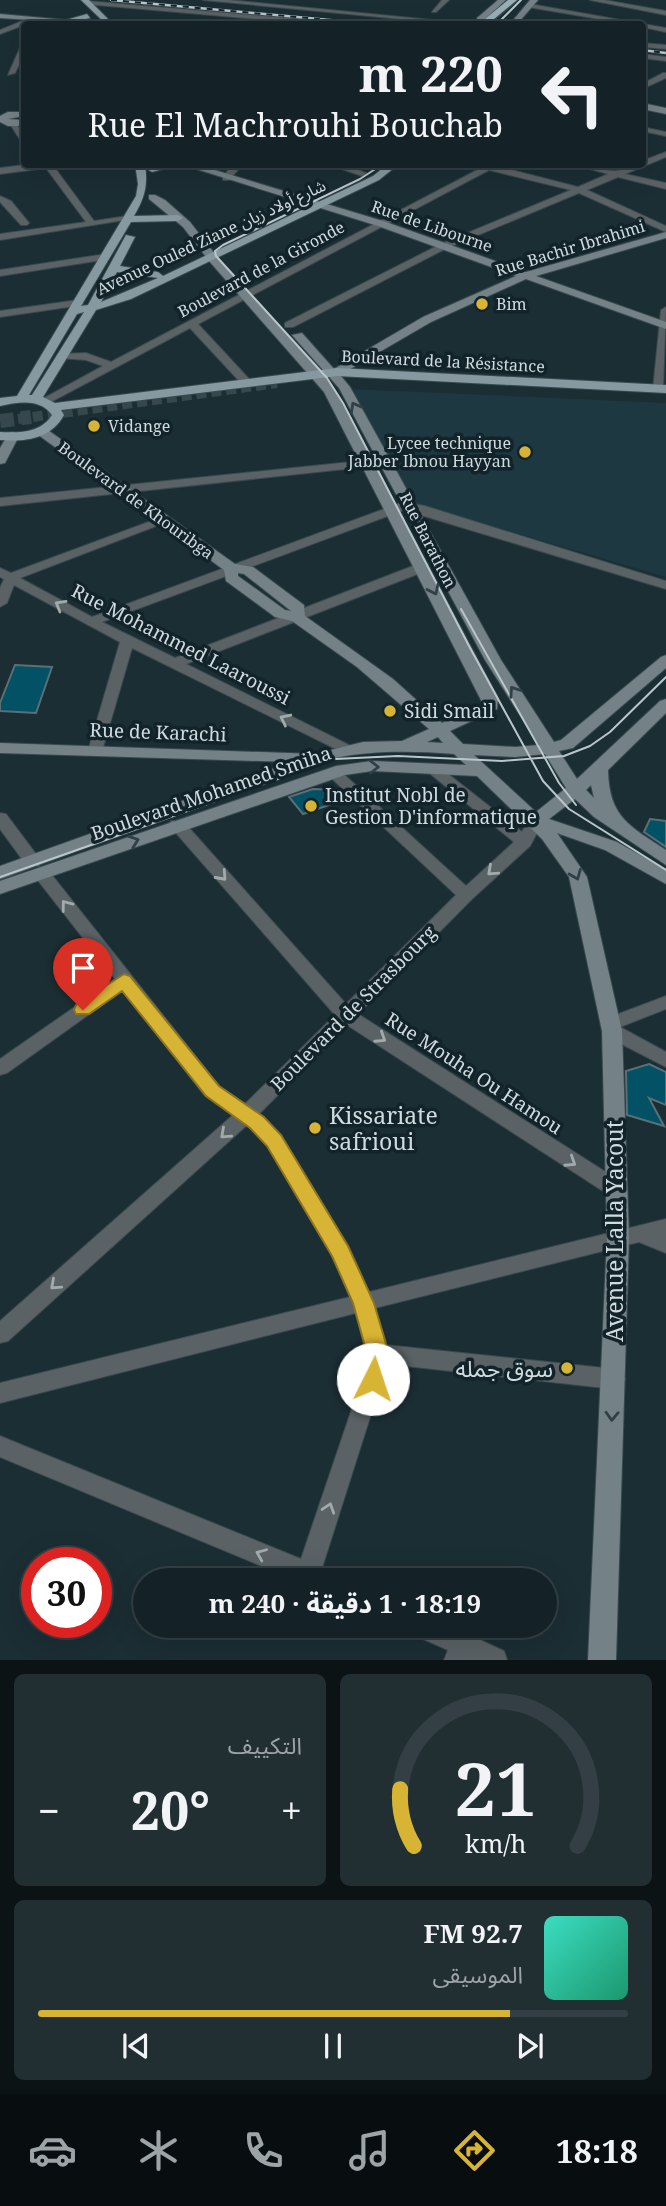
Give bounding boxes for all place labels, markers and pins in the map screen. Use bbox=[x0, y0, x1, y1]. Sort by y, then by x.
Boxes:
place label: Bim bbox=[496, 293, 527, 315]
marker: Bim bbox=[474, 296, 490, 312]
place label: Vidange bbox=[108, 415, 170, 437]
marker: Vidange bbox=[86, 418, 102, 434]
place label: Lycee technique Jabber Ibnou Hayyan bbox=[347, 432, 511, 472]
marker: Lycee technique Jabber Ibnou Hayyan bbox=[517, 444, 533, 460]
place label: Sidi Smail bbox=[404, 698, 494, 724]
marker: Sidi Smail bbox=[382, 703, 398, 719]
place label: Institut Nobl de Gestion D'informatique bbox=[325, 782, 537, 830]
marker: Institut Nobl de Gestion D'informatique bbox=[303, 798, 319, 814]
pin bbox=[53, 938, 113, 1010]
place label: Kissariate safrioui bbox=[329, 1099, 438, 1157]
marker: Kissariate safrioui bbox=[307, 1120, 323, 1136]
place label: سوق جمله bbox=[455, 1352, 553, 1384]
marker: سوق جمله bbox=[559, 1360, 575, 1376]

